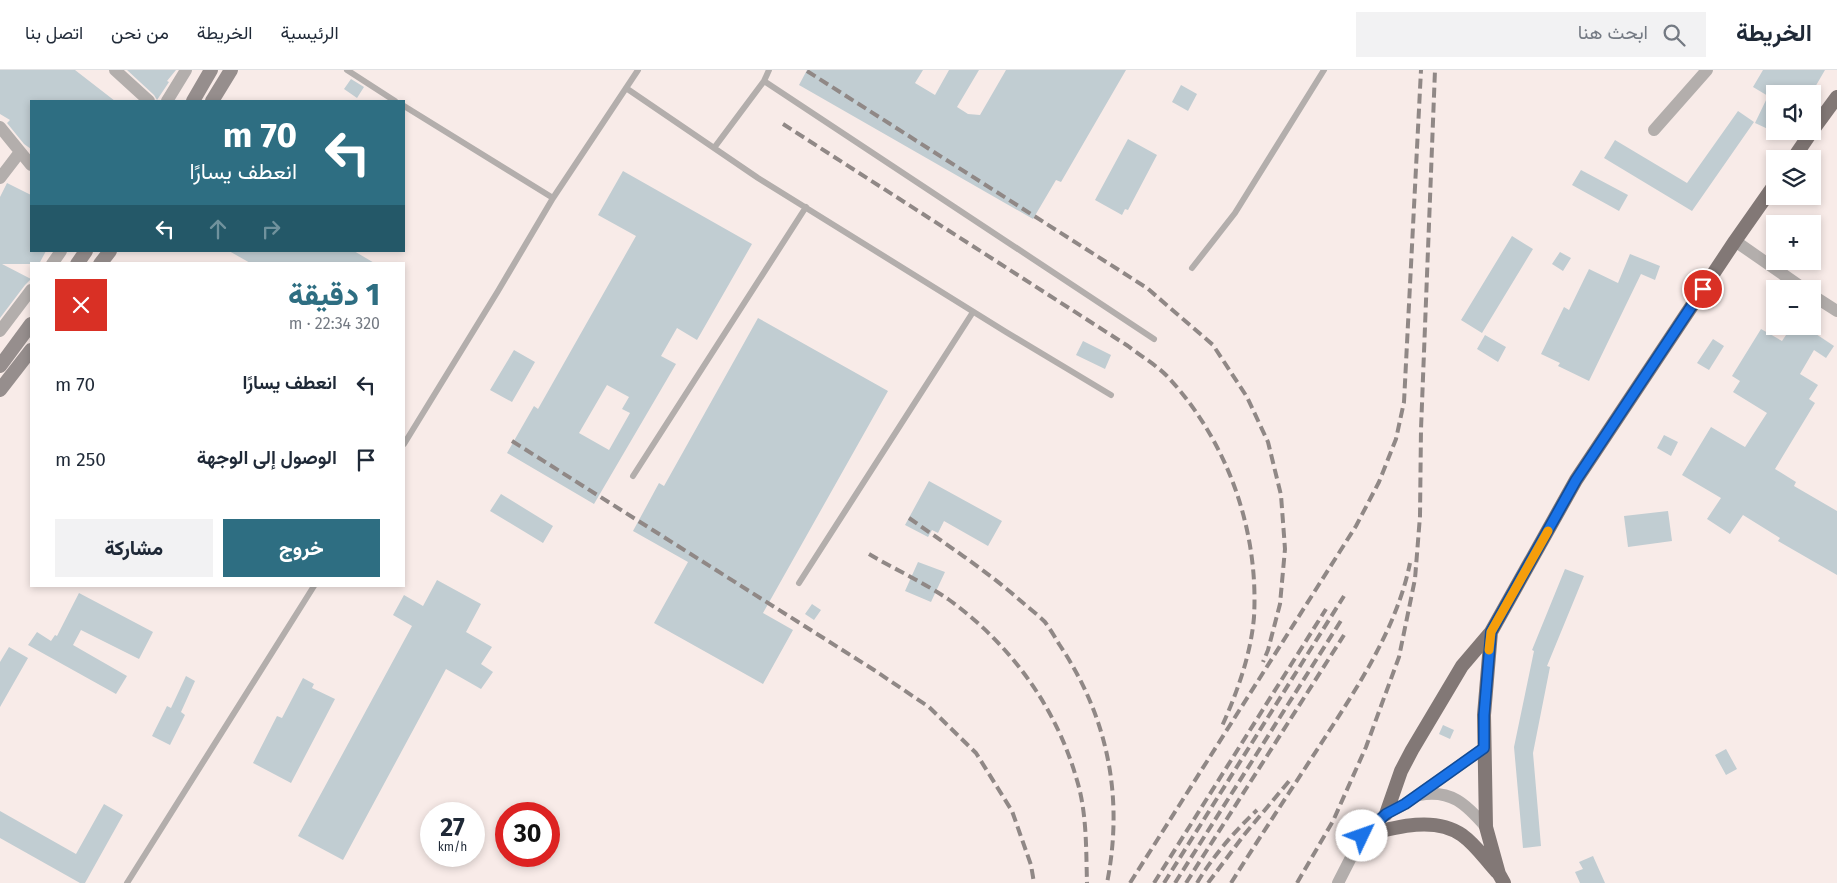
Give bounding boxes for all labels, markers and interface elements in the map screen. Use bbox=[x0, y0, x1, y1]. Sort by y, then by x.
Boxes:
search box bbox=[1356, 12, 1706, 57]
text: الخريطة bbox=[1736, 19, 1812, 47]
text: ابحث هنا bbox=[1578, 21, 1648, 44]
icon: search bbox=[1660, 21, 1688, 49]
text: اتصل بنا bbox=[25, 22, 83, 44]
text: من نحن bbox=[111, 22, 169, 44]
text: الخريطة bbox=[197, 22, 253, 44]
text: الرئيسية bbox=[281, 22, 339, 44]
map controls bbox=[1766, 85, 1821, 335]
button: sound bbox=[1766, 85, 1821, 140]
text: 70 m bbox=[223, 114, 297, 156]
icon: left bbox=[315, 120, 380, 185]
button: layers bbox=[1766, 150, 1821, 205]
text: انعطف يسارًا bbox=[190, 158, 297, 185]
icon: left bbox=[151, 215, 179, 243]
icon: ahead bbox=[204, 215, 232, 243]
icon: right bbox=[257, 215, 285, 243]
button: + bbox=[1766, 215, 1821, 270]
pin bbox=[1682, 268, 1724, 310]
icon: arrive bbox=[1689, 275, 1717, 303]
text: 1 دقيقة bbox=[288, 277, 380, 313]
button: close bbox=[55, 279, 107, 331]
button: − bbox=[1766, 280, 1821, 335]
text: 320 m · 22:34 bbox=[289, 314, 380, 333]
text: انعطف يسارًا bbox=[243, 371, 337, 394]
icon: left bbox=[352, 371, 380, 399]
text: 70 m bbox=[55, 373, 95, 396]
text: الوصول إلى الوجهة bbox=[197, 446, 337, 469]
icon: arrive bbox=[352, 446, 380, 474]
text: 250 m bbox=[55, 448, 106, 471]
button: مشاركة bbox=[55, 519, 213, 577]
button: خروج bbox=[223, 519, 380, 577]
speed limit sign: 30 bbox=[495, 802, 560, 867]
position arrow bbox=[1335, 809, 1387, 861]
text: 27 bbox=[440, 813, 465, 843]
text: km/h bbox=[438, 840, 467, 854]

